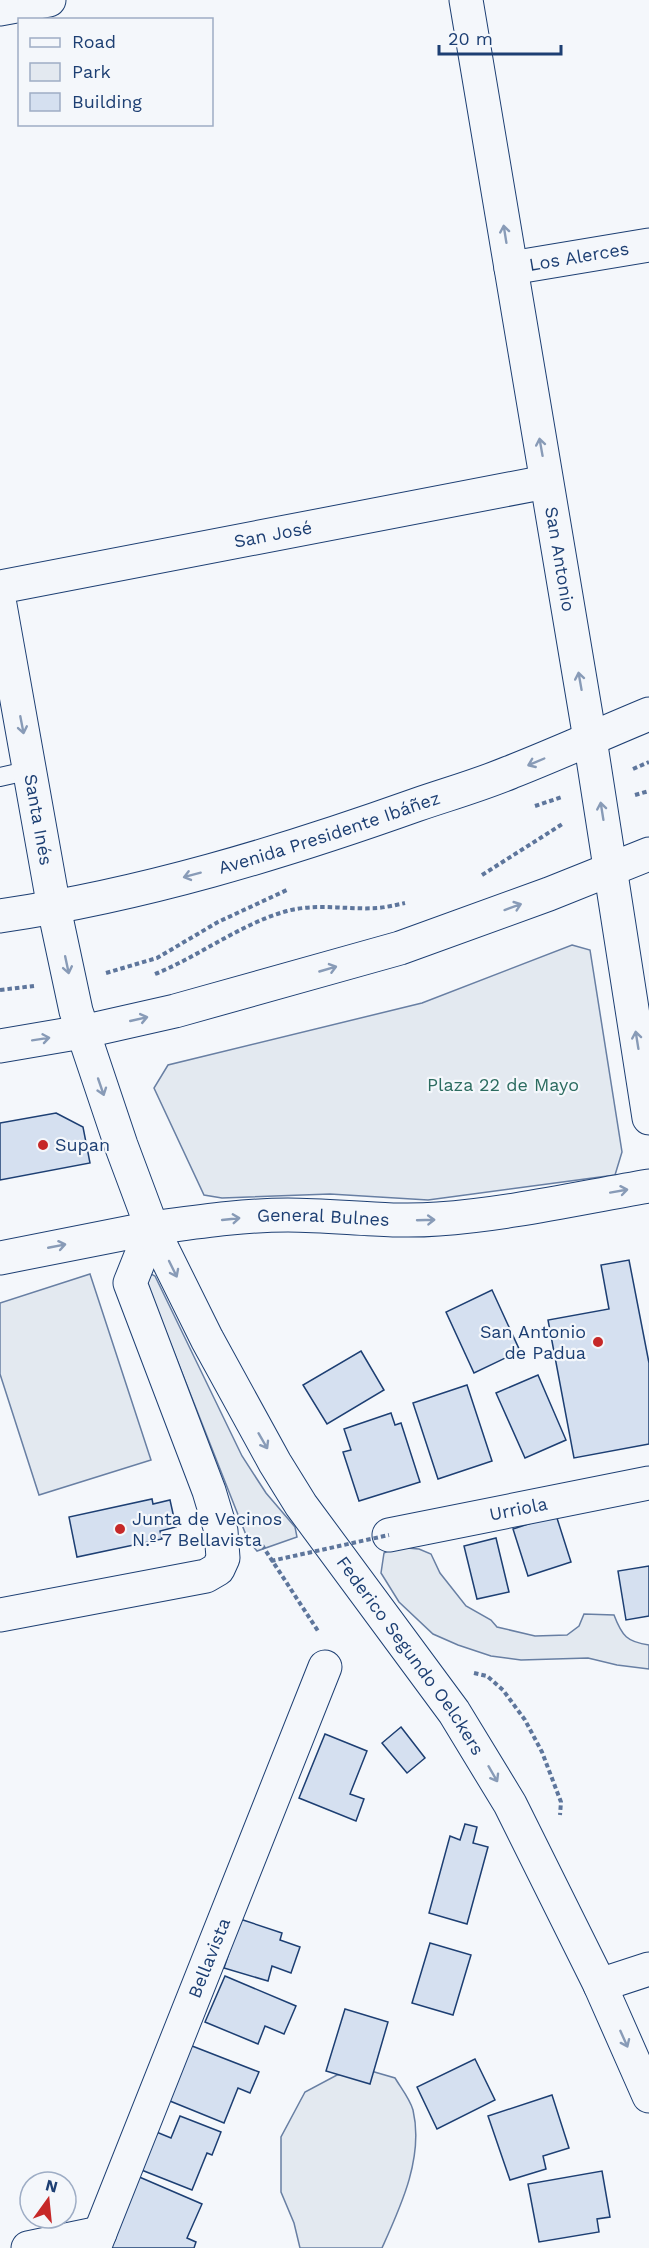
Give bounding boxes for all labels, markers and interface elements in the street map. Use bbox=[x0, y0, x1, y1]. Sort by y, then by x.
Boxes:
legend bbox=[18, 18, 213, 126]
scale bar bbox=[439, 18, 560, 56]
text: 20 m bbox=[448, 28, 493, 49]
text: Road bbox=[72, 31, 116, 52]
text: Park bbox=[72, 61, 111, 82]
text: Building bbox=[72, 91, 142, 112]
one-way arrow bbox=[499, 225, 510, 245]
street label: Los Alerces bbox=[527, 237, 631, 275]
one-way arrow bbox=[535, 438, 546, 458]
street label: San Antonio bbox=[541, 505, 579, 613]
street label: San José bbox=[232, 516, 314, 552]
one-way arrow bbox=[575, 672, 586, 691]
one-way arrow bbox=[17, 714, 28, 734]
one-way arrow bbox=[528, 756, 546, 768]
street label: Santa Inés bbox=[20, 772, 57, 867]
street label: Avenida Presidente Ibáñez bbox=[216, 787, 443, 878]
one-way arrow bbox=[596, 801, 607, 821]
one-way arrow bbox=[183, 870, 202, 881]
one-way arrow bbox=[503, 901, 521, 912]
one-way arrow bbox=[62, 955, 73, 974]
one-way arrow bbox=[318, 963, 337, 974]
one-way arrow bbox=[129, 1013, 148, 1024]
one-way arrow bbox=[631, 1030, 642, 1050]
one-way arrow bbox=[31, 1033, 50, 1044]
park label: Plaza 22 de Mayo bbox=[427, 1074, 579, 1095]
one-way arrow bbox=[96, 1078, 107, 1096]
place label: Supan bbox=[55, 1134, 110, 1155]
marker: Supan bbox=[36, 1138, 50, 1152]
one-way arrow bbox=[609, 1186, 628, 1197]
street label: General Bulnes bbox=[256, 1204, 390, 1230]
one-way arrow bbox=[221, 1213, 241, 1224]
one-way arrow bbox=[416, 1214, 436, 1225]
one-way arrow bbox=[47, 1240, 67, 1251]
one-way arrow bbox=[167, 1259, 179, 1277]
place label: San Antonio de Padua bbox=[480, 1321, 586, 1363]
marker: San Antonio de Padua bbox=[591, 1335, 605, 1349]
one-way arrow bbox=[257, 1433, 269, 1450]
street label: Urriola bbox=[487, 1493, 549, 1525]
place label: Junta de Vecinos N.º 7 Bellavista bbox=[132, 1508, 282, 1550]
marker: Junta de Vecinos N.º 7 Bellavista bbox=[113, 1522, 127, 1536]
street label: Federico Segundo Oelckers bbox=[332, 1552, 489, 1759]
one-way arrow bbox=[487, 1765, 499, 1782]
street label: Bellavista bbox=[183, 1915, 234, 2001]
one-way arrow bbox=[619, 2029, 630, 2047]
north arrow bbox=[18, 2170, 78, 2230]
text: N bbox=[44, 2175, 60, 2197]

